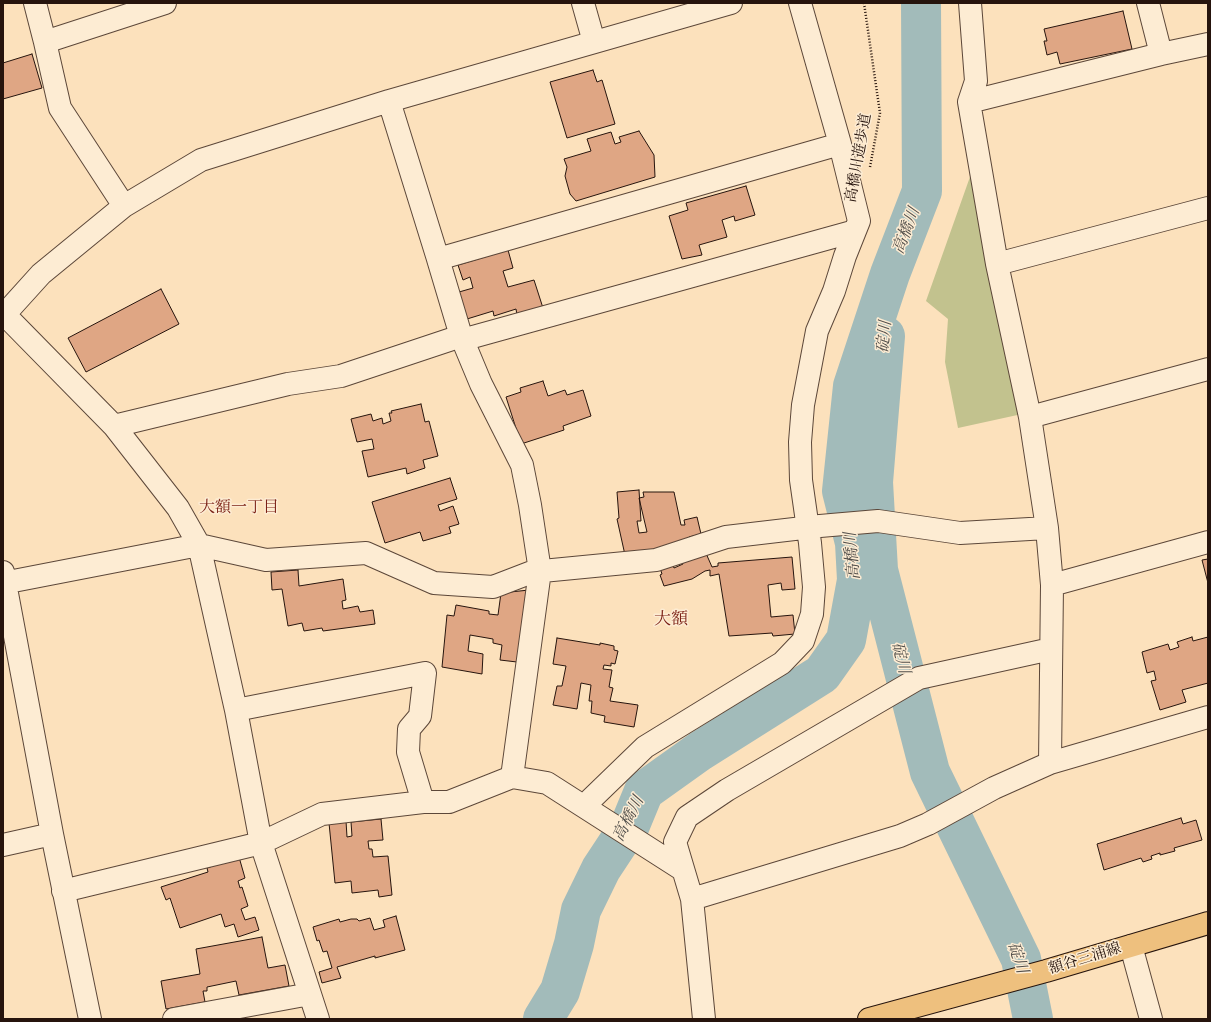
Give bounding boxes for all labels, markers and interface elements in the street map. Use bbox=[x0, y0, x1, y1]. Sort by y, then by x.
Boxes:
street label: 高橋川遊歩道 bbox=[842, 112, 876, 204]
water label: 高橋川 bbox=[889, 205, 925, 257]
water label: 碇川 bbox=[874, 320, 896, 354]
district label: 大額一丁目 bbox=[199, 498, 279, 518]
water label: 高橋川 bbox=[841, 531, 865, 581]
district label: 大額 bbox=[654, 610, 688, 630]
water label: 碇川 bbox=[887, 640, 913, 676]
water label: 高橋川 bbox=[610, 793, 648, 845]
street label: 額谷三浦線 bbox=[1047, 939, 1123, 979]
water label: 碇川 bbox=[1003, 940, 1031, 976]

